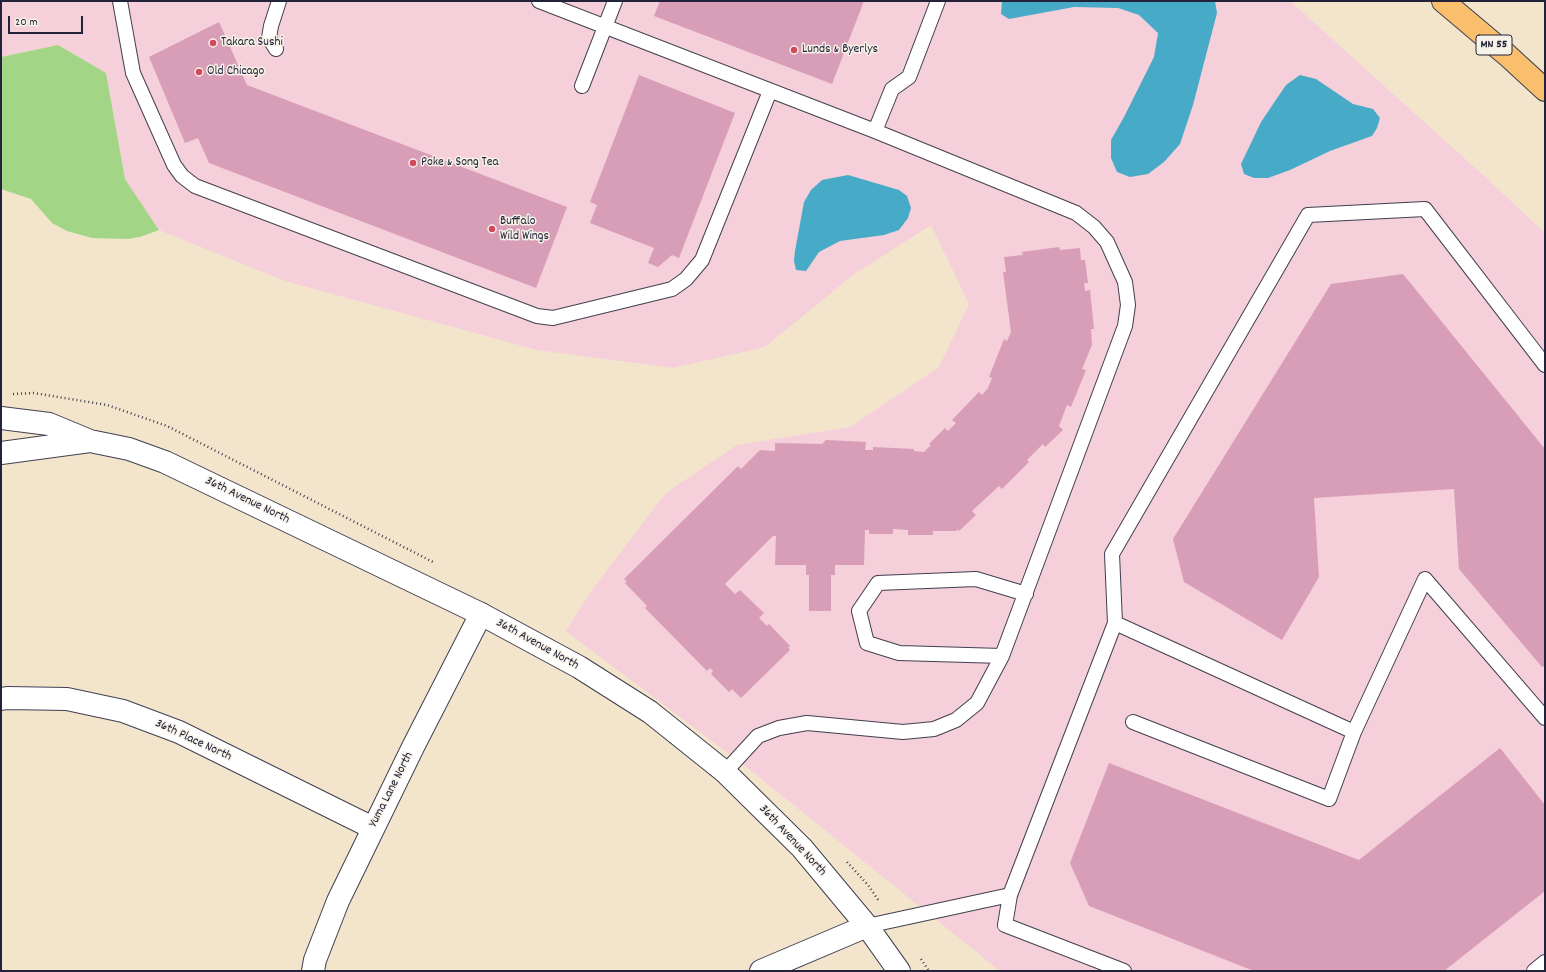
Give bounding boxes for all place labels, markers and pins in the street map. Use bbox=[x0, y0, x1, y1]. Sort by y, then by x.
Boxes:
place label: Takara Sushi bbox=[221, 35, 283, 51]
marker: Takara Sushi bbox=[208, 38, 218, 48]
place label: Lunds & Byerlys bbox=[802, 42, 878, 58]
marker: Lunds & Byerlys bbox=[789, 45, 799, 55]
place label: Old Chicago bbox=[207, 64, 264, 80]
marker: Old Chicago bbox=[194, 67, 204, 77]
place label: Poke & Song Tea bbox=[421, 155, 499, 171]
marker: Poke & Song Tea bbox=[408, 158, 418, 168]
place label: Buffalo Wild Wings bbox=[500, 214, 549, 245]
marker: Buffalo Wild Wings bbox=[487, 224, 497, 234]

